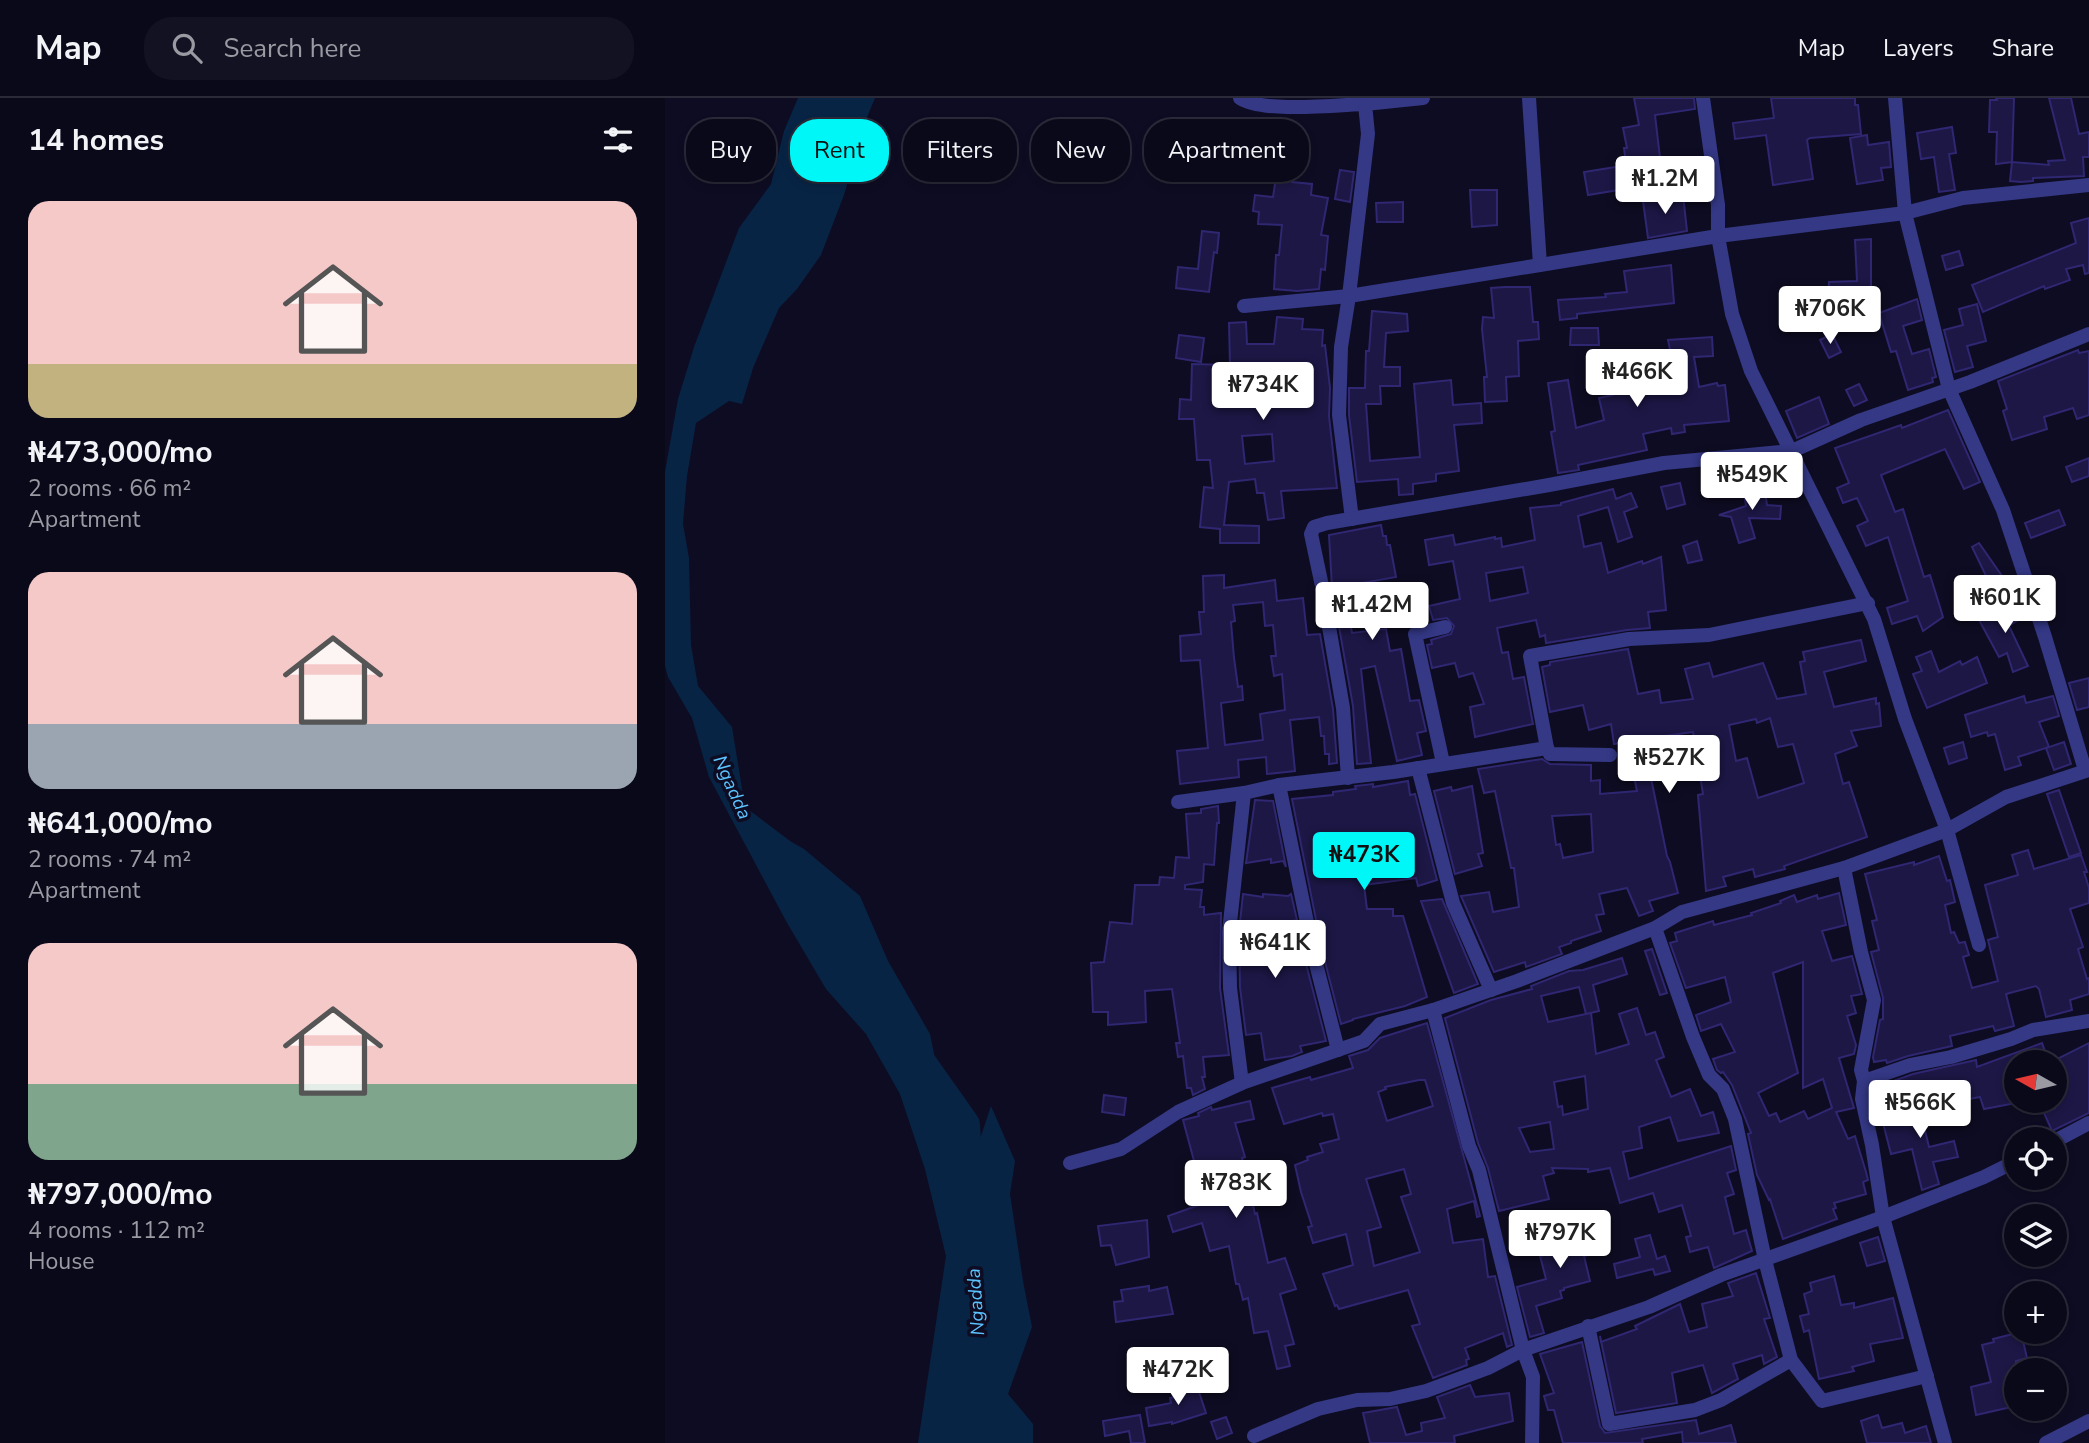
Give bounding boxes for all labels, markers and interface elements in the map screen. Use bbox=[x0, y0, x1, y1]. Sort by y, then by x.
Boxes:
search box bbox=[144, 17, 634, 80]
text: Map bbox=[35, 26, 102, 71]
icon: search bbox=[168, 29, 206, 67]
text: Search here bbox=[224, 31, 361, 66]
text: Map bbox=[1798, 32, 1845, 64]
text: Layers bbox=[1883, 32, 1954, 64]
text: Share bbox=[1992, 32, 2054, 64]
chip: Buy bbox=[686, 119, 776, 182]
chip: Rent bbox=[790, 119, 889, 182]
chip: Filters bbox=[903, 119, 1017, 182]
chip: New bbox=[1031, 119, 1130, 182]
chip: Apartment bbox=[1144, 119, 1309, 182]
text: 14 homes bbox=[28, 120, 164, 161]
icon: filters bbox=[599, 121, 637, 159]
pin: ₦1.2M bbox=[1616, 156, 1714, 216]
text: ₦1.2M bbox=[1631, 163, 1699, 194]
icon: home bbox=[270, 246, 396, 372]
pin: ₦706K bbox=[1781, 286, 1879, 346]
text: ₦706K bbox=[1795, 293, 1865, 324]
pin: ₦466K bbox=[1588, 350, 1686, 409]
text: ₦466K bbox=[1602, 356, 1672, 387]
pin: ₦734K bbox=[1214, 362, 1312, 422]
text: ₦734K bbox=[1228, 369, 1298, 400]
text: ₦473,000/mo bbox=[28, 432, 213, 473]
pin: ₦549K bbox=[1703, 452, 1801, 512]
text: ₦549K bbox=[1717, 459, 1787, 490]
text: 2 rooms · 66 m² bbox=[28, 473, 191, 504]
text: Apartment bbox=[28, 504, 140, 535]
pin: ₦601K bbox=[1956, 575, 2054, 635]
pin: ₦1.42M bbox=[1315, 582, 1429, 642]
text: ₦601K bbox=[1970, 582, 2040, 613]
text: ₦1.42M bbox=[1332, 589, 1412, 620]
icon: home bbox=[270, 617, 396, 743]
pin: ₦527K bbox=[1620, 736, 1718, 795]
text: ₦527K bbox=[1634, 742, 1704, 773]
water label: Ngadda bbox=[706, 751, 758, 824]
text: ₦641,000/mo bbox=[28, 803, 213, 844]
pin: ₦473K bbox=[1315, 832, 1413, 892]
text: ₦473K bbox=[1329, 839, 1399, 870]
text: 2 rooms · 74 m² bbox=[28, 844, 191, 875]
text: Apartment bbox=[28, 875, 140, 906]
pin: ₦641K bbox=[1226, 920, 1324, 980]
text: ₦641K bbox=[1240, 927, 1310, 958]
icon: home bbox=[270, 988, 396, 1114]
north arrow bbox=[2004, 1050, 2067, 1113]
map controls bbox=[2004, 1050, 2067, 1421]
pin: ₦566K bbox=[1871, 1080, 1969, 1140]
text: ₦566K bbox=[1885, 1087, 1955, 1118]
button: locate bbox=[2004, 1127, 2067, 1190]
pin: ₦783K bbox=[1187, 1160, 1285, 1220]
text: ₦783K bbox=[1201, 1167, 1271, 1198]
text: ₦797,000/mo bbox=[28, 1174, 213, 1215]
button: layers bbox=[2004, 1204, 2067, 1267]
pin: ₦797K bbox=[1511, 1210, 1609, 1270]
text: 4 rooms · 112 m² bbox=[28, 1215, 205, 1246]
text: ₦797K bbox=[1525, 1217, 1595, 1248]
text: House bbox=[28, 1246, 95, 1277]
water label: Ngadda bbox=[961, 1267, 991, 1336]
button: + bbox=[2004, 1281, 2067, 1344]
pin: ₦472K bbox=[1129, 1348, 1227, 1407]
text: ₦472K bbox=[1143, 1354, 1213, 1385]
button: − bbox=[2004, 1358, 2067, 1421]

